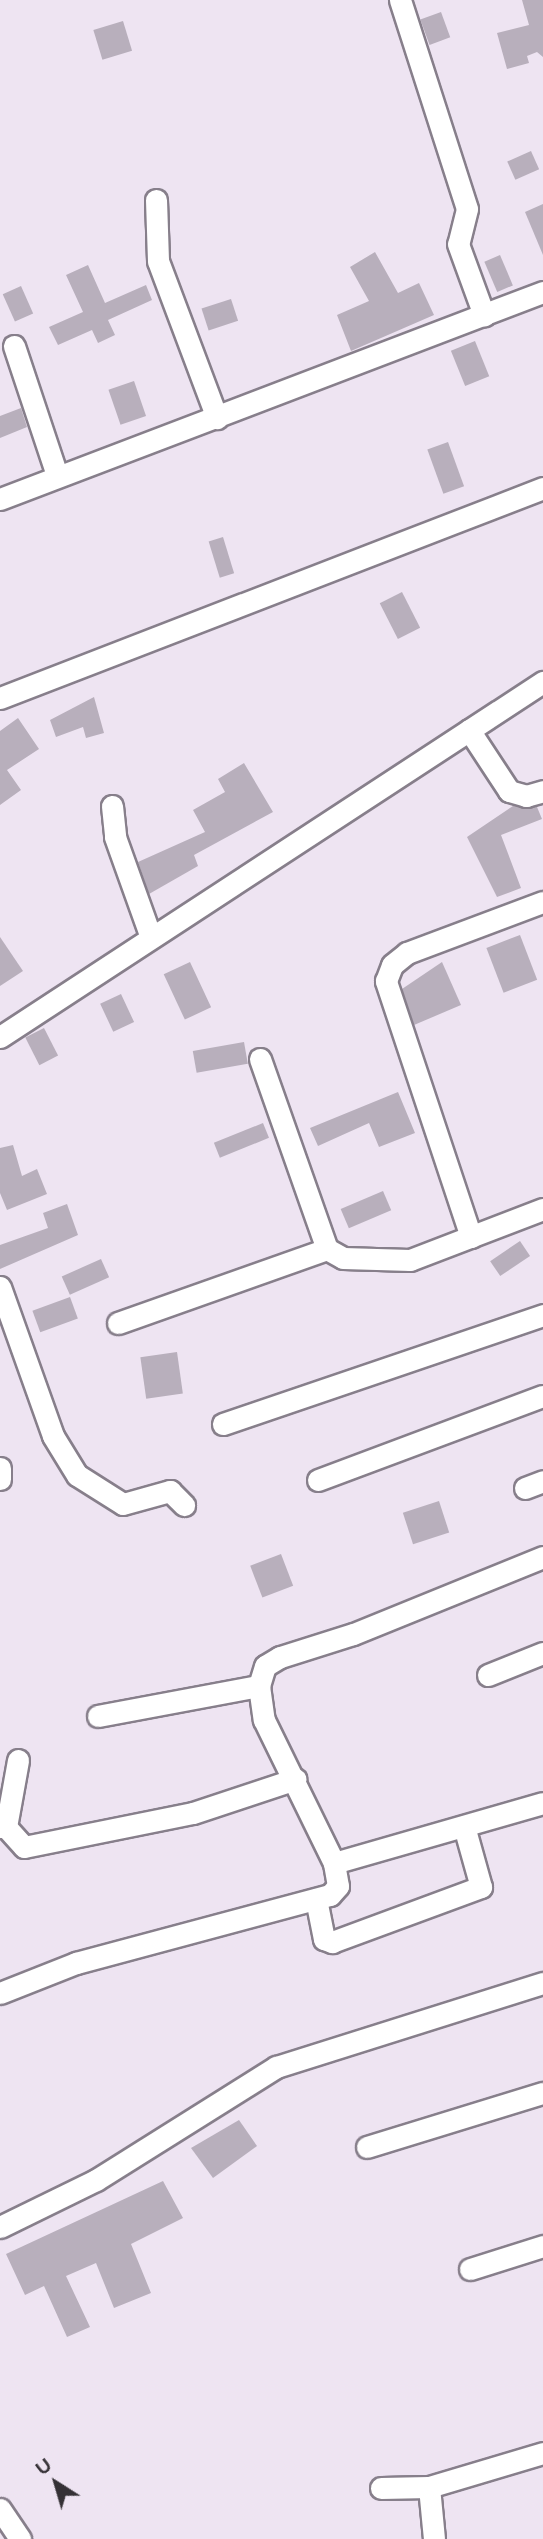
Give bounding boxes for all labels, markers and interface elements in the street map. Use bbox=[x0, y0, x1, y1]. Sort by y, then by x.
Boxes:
north arrow bbox=[21, 2448, 91, 2518]
text: U bbox=[31, 2453, 56, 2479]

